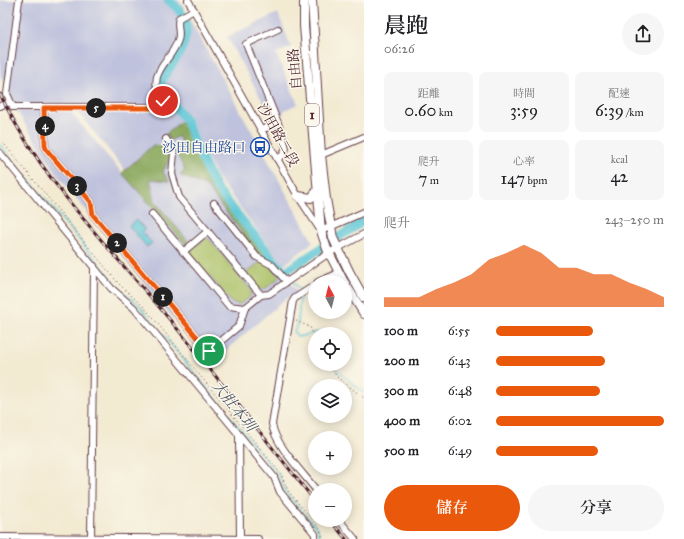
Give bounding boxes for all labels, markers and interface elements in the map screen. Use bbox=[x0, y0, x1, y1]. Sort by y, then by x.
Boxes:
text: 晨跑 bbox=[384, 12, 428, 39]
button: share bbox=[622, 13, 664, 55]
text: 06:26 bbox=[384, 41, 415, 57]
street label: 自由路 bbox=[285, 47, 305, 91]
pin bbox=[146, 84, 180, 118]
text: 距離 bbox=[418, 87, 440, 100]
text: 時間 bbox=[513, 87, 535, 100]
text: 配速 bbox=[608, 87, 630, 100]
icon: check bbox=[152, 90, 174, 112]
pin: 5 bbox=[86, 98, 106, 118]
street label: 沙田路二段 bbox=[254, 100, 302, 170]
text: 0.60 bbox=[404, 100, 436, 121]
text: 3:59 bbox=[510, 100, 538, 121]
text: 6:39 bbox=[595, 100, 624, 121]
text: 5 bbox=[93, 101, 99, 114]
road number: 1 bbox=[305, 104, 319, 126]
text: km bbox=[436, 106, 453, 119]
text: /km bbox=[624, 106, 644, 119]
pin: 4 bbox=[35, 116, 55, 136]
text: 4 bbox=[42, 119, 48, 132]
bus stop icon: 沙田自由路口 bbox=[249, 136, 271, 158]
place label: 沙田自由路口 bbox=[162, 139, 246, 156]
text: kcal bbox=[611, 153, 628, 166]
text: 爬升 bbox=[418, 155, 440, 168]
text: 心率 bbox=[513, 155, 535, 168]
text: 42 bbox=[610, 166, 628, 187]
text: 7 bbox=[418, 168, 427, 189]
text: 147 bbox=[501, 168, 525, 189]
text: m bbox=[427, 174, 439, 187]
text: bpm bbox=[525, 174, 547, 187]
pin: 3 bbox=[67, 176, 87, 196]
text: 3 bbox=[75, 179, 79, 192]
text: 243–250 m bbox=[605, 212, 664, 228]
text: 爬升 bbox=[384, 215, 410, 231]
pin: 2 bbox=[107, 233, 127, 253]
text: 2 bbox=[114, 236, 120, 249]
north arrow bbox=[308, 275, 352, 319]
map controls bbox=[308, 275, 352, 527]
pin: 1 bbox=[153, 287, 173, 307]
text: 1 bbox=[161, 290, 165, 303]
text: 100 m bbox=[384, 323, 418, 339]
text: 6:55 bbox=[448, 323, 470, 339]
button: locate bbox=[308, 327, 352, 371]
pin bbox=[192, 334, 226, 368]
icon: arrive bbox=[198, 340, 220, 362]
text: 200 m bbox=[384, 353, 419, 369]
text: 6:43 bbox=[448, 353, 470, 369]
water label: 大肚本圳 bbox=[208, 377, 262, 437]
button: layers bbox=[308, 379, 352, 423]
text: 300 m bbox=[384, 383, 418, 399]
text: 6:48 bbox=[448, 383, 472, 399]
text: 400 m bbox=[384, 413, 420, 429]
text: 6:02 bbox=[448, 413, 472, 429]
button: + bbox=[308, 431, 352, 475]
text: 500 m bbox=[384, 443, 419, 459]
text: 6:49 bbox=[448, 443, 472, 459]
button: − bbox=[308, 483, 352, 527]
button: 儲存 bbox=[384, 485, 520, 531]
button: 分享 bbox=[528, 485, 664, 531]

